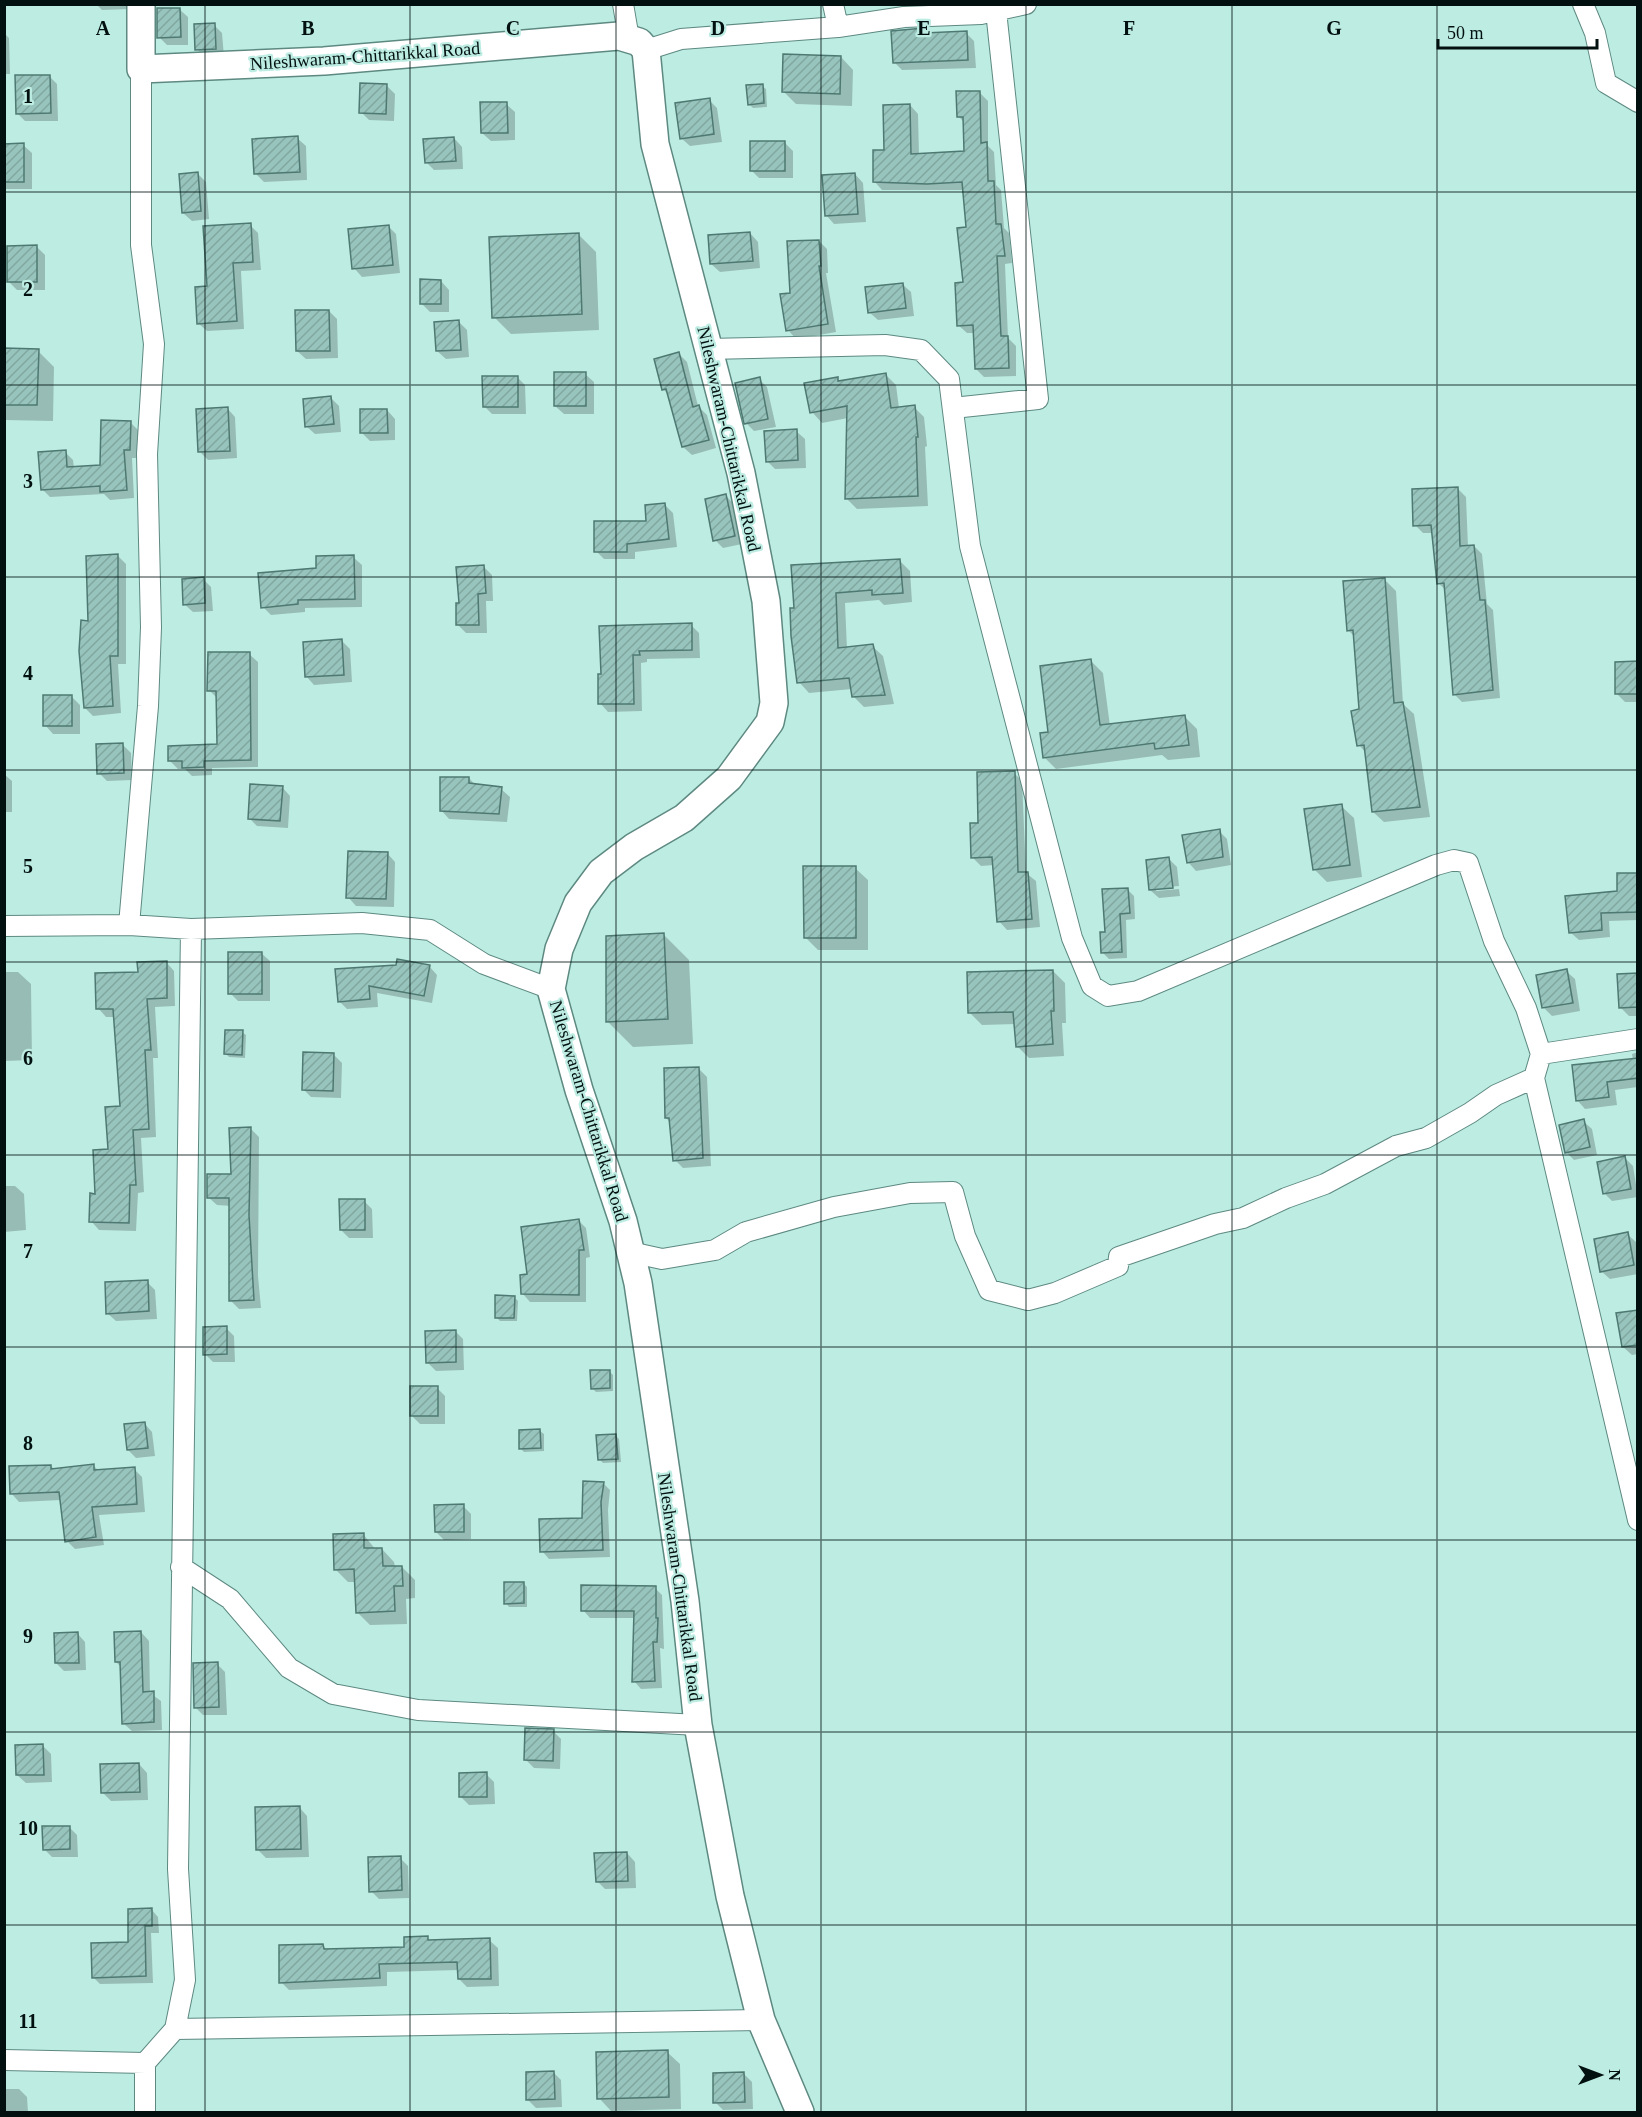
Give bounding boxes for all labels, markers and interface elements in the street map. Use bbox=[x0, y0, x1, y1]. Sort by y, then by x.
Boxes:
scale bar bbox=[1438, 12, 1597, 50]
text: A bbox=[96, 17, 111, 39]
text: B bbox=[301, 17, 315, 39]
text: C bbox=[506, 17, 520, 39]
text: D bbox=[711, 17, 725, 39]
text: E bbox=[917, 17, 931, 39]
text: F bbox=[1123, 17, 1135, 39]
text: G bbox=[1326, 17, 1342, 39]
text: 50 m bbox=[1447, 23, 1484, 43]
street label: Nileshwaram-Chittarikkal Road bbox=[249, 38, 481, 74]
text: 1 bbox=[23, 85, 33, 107]
text: 2 bbox=[23, 278, 33, 300]
street label: Nileshwaram-Chittarikkal Road bbox=[693, 324, 765, 554]
text: 3 bbox=[23, 470, 33, 492]
text: 4 bbox=[23, 662, 33, 684]
text: 5 bbox=[23, 855, 33, 877]
street label: Nileshwaram-Chittarikkal Road bbox=[546, 998, 632, 1224]
text: 6 bbox=[23, 1047, 33, 1069]
text: 7 bbox=[23, 1240, 33, 1262]
text: 8 bbox=[23, 1432, 33, 1454]
street label: Nileshwaram-Chittarikkal Road bbox=[654, 1472, 706, 1702]
text: 9 bbox=[23, 1625, 33, 1647]
text: 10 bbox=[18, 1817, 38, 1839]
text: 11 bbox=[19, 2010, 37, 2032]
north arrow bbox=[1570, 2045, 1630, 2105]
text: N bbox=[1606, 2069, 1623, 2081]

